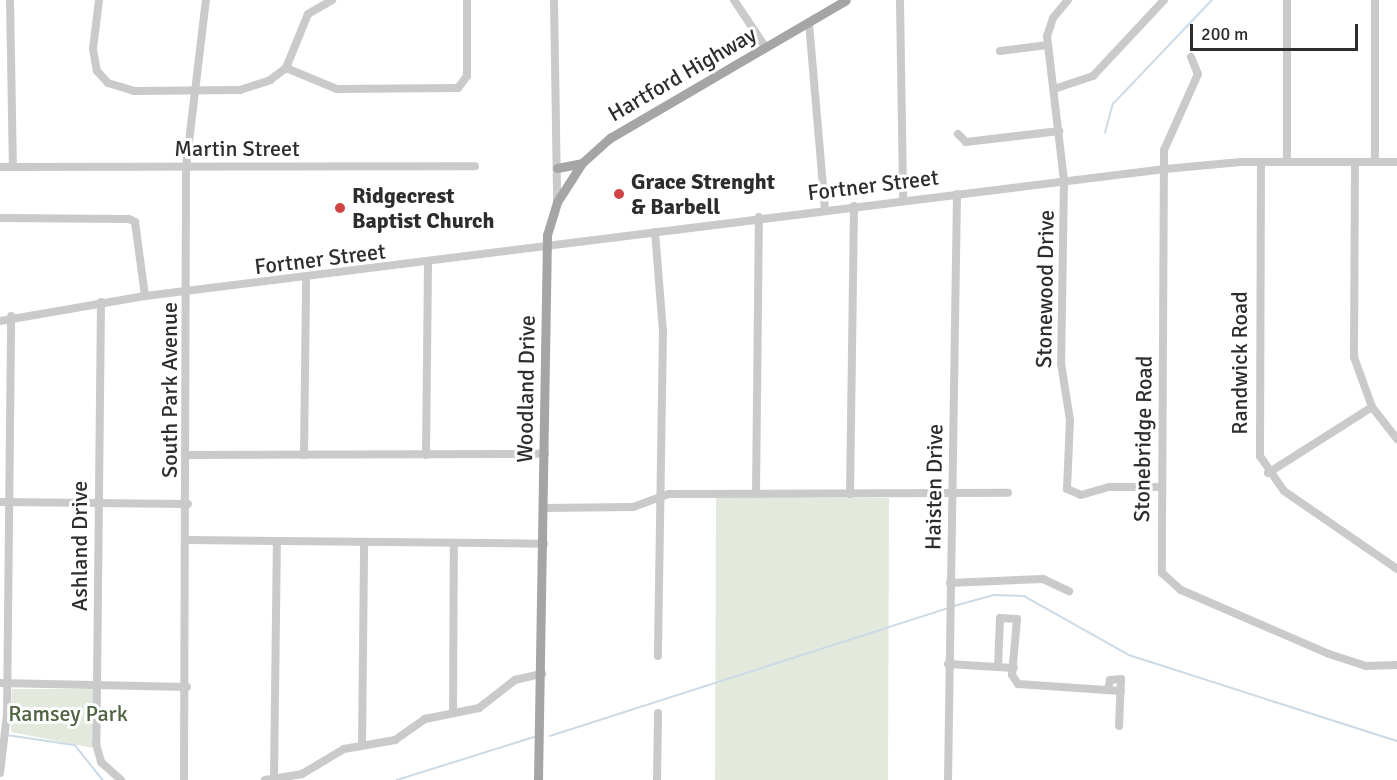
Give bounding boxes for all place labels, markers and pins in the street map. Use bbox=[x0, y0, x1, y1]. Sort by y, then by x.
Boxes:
place label: Grace Strenght & Barbell bbox=[631, 168, 775, 220]
place label: Ridgecrest Baptist Church bbox=[352, 182, 495, 234]
marker: Grace Strenght & Barbell bbox=[612, 187, 626, 201]
marker: Ridgecrest Baptist Church bbox=[333, 201, 347, 215]

